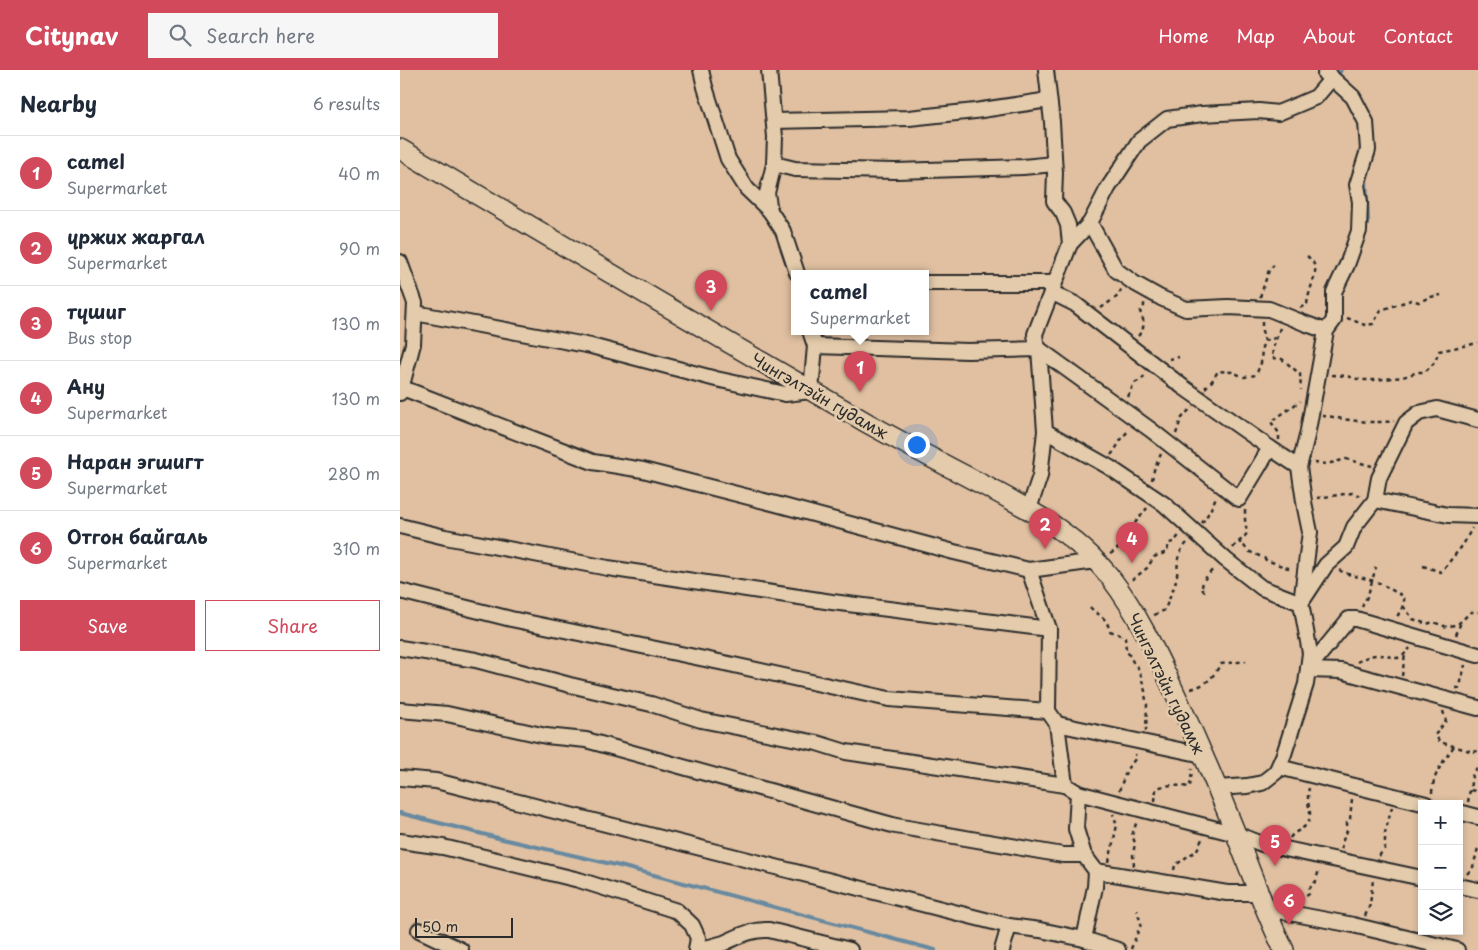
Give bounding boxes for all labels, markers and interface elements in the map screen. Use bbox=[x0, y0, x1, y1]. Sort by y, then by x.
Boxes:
search box bbox=[148, 13, 498, 58]
text: Citynav bbox=[25, 17, 118, 53]
icon: search bbox=[166, 21, 194, 49]
text: Search here bbox=[206, 21, 315, 49]
text: Home bbox=[1158, 22, 1208, 49]
text: Map bbox=[1236, 22, 1275, 49]
text: About bbox=[1303, 22, 1355, 49]
text: Contact bbox=[1383, 22, 1453, 49]
text: Nearby bbox=[20, 87, 97, 119]
text: 6 results bbox=[313, 91, 380, 115]
text: camel bbox=[67, 147, 125, 175]
text: 1 bbox=[32, 161, 40, 185]
text: 40 m bbox=[338, 161, 380, 185]
text: Supermarket bbox=[67, 175, 167, 199]
text: үржих жаргал bbox=[67, 222, 205, 250]
text: 2 bbox=[30, 236, 42, 260]
text: 90 m bbox=[339, 236, 380, 260]
text: Supermarket bbox=[67, 250, 167, 274]
pin: 3 bbox=[695, 270, 727, 311]
popup bbox=[791, 270, 929, 335]
text: camel bbox=[810, 277, 867, 305]
text: түшиг bbox=[67, 297, 126, 325]
text: Supermarket bbox=[810, 305, 910, 329]
text: 3 bbox=[31, 311, 41, 335]
text: 130 m bbox=[332, 311, 380, 335]
text: Bus stop bbox=[67, 325, 132, 349]
street label: Чингэлтэйн гудамж bbox=[747, 346, 893, 444]
pin: 1 bbox=[844, 351, 876, 392]
text: Ану bbox=[67, 372, 105, 400]
text: 4 bbox=[31, 386, 41, 410]
text: 130 m bbox=[332, 386, 380, 410]
text: Supermarket bbox=[67, 400, 167, 424]
your location bbox=[904, 432, 930, 458]
text: Наран эгшигт bbox=[67, 447, 204, 475]
text: 5 bbox=[31, 461, 41, 485]
text: 280 m bbox=[328, 461, 380, 485]
text: Supermarket bbox=[67, 475, 167, 499]
pin: 2 bbox=[1029, 508, 1061, 549]
text: Отгон байгаль bbox=[67, 522, 208, 550]
pin: 4 bbox=[1116, 522, 1148, 563]
text: 6 bbox=[30, 536, 42, 560]
text: 310 m bbox=[332, 536, 380, 560]
text: Supermarket bbox=[67, 550, 167, 574]
button: Save bbox=[20, 600, 195, 651]
button: Share bbox=[205, 600, 380, 651]
street label: Чингэлтэйн гудамж bbox=[1122, 608, 1212, 758]
map controls bbox=[1418, 800, 1463, 935]
button: + bbox=[1418, 800, 1463, 845]
pin: 5 bbox=[1259, 825, 1291, 866]
button: − bbox=[1418, 845, 1463, 890]
pin: 6 bbox=[1273, 884, 1305, 925]
button: layers bbox=[1418, 890, 1463, 935]
scale bar bbox=[415, 915, 512, 938]
text: 50 m bbox=[422, 916, 458, 937]

